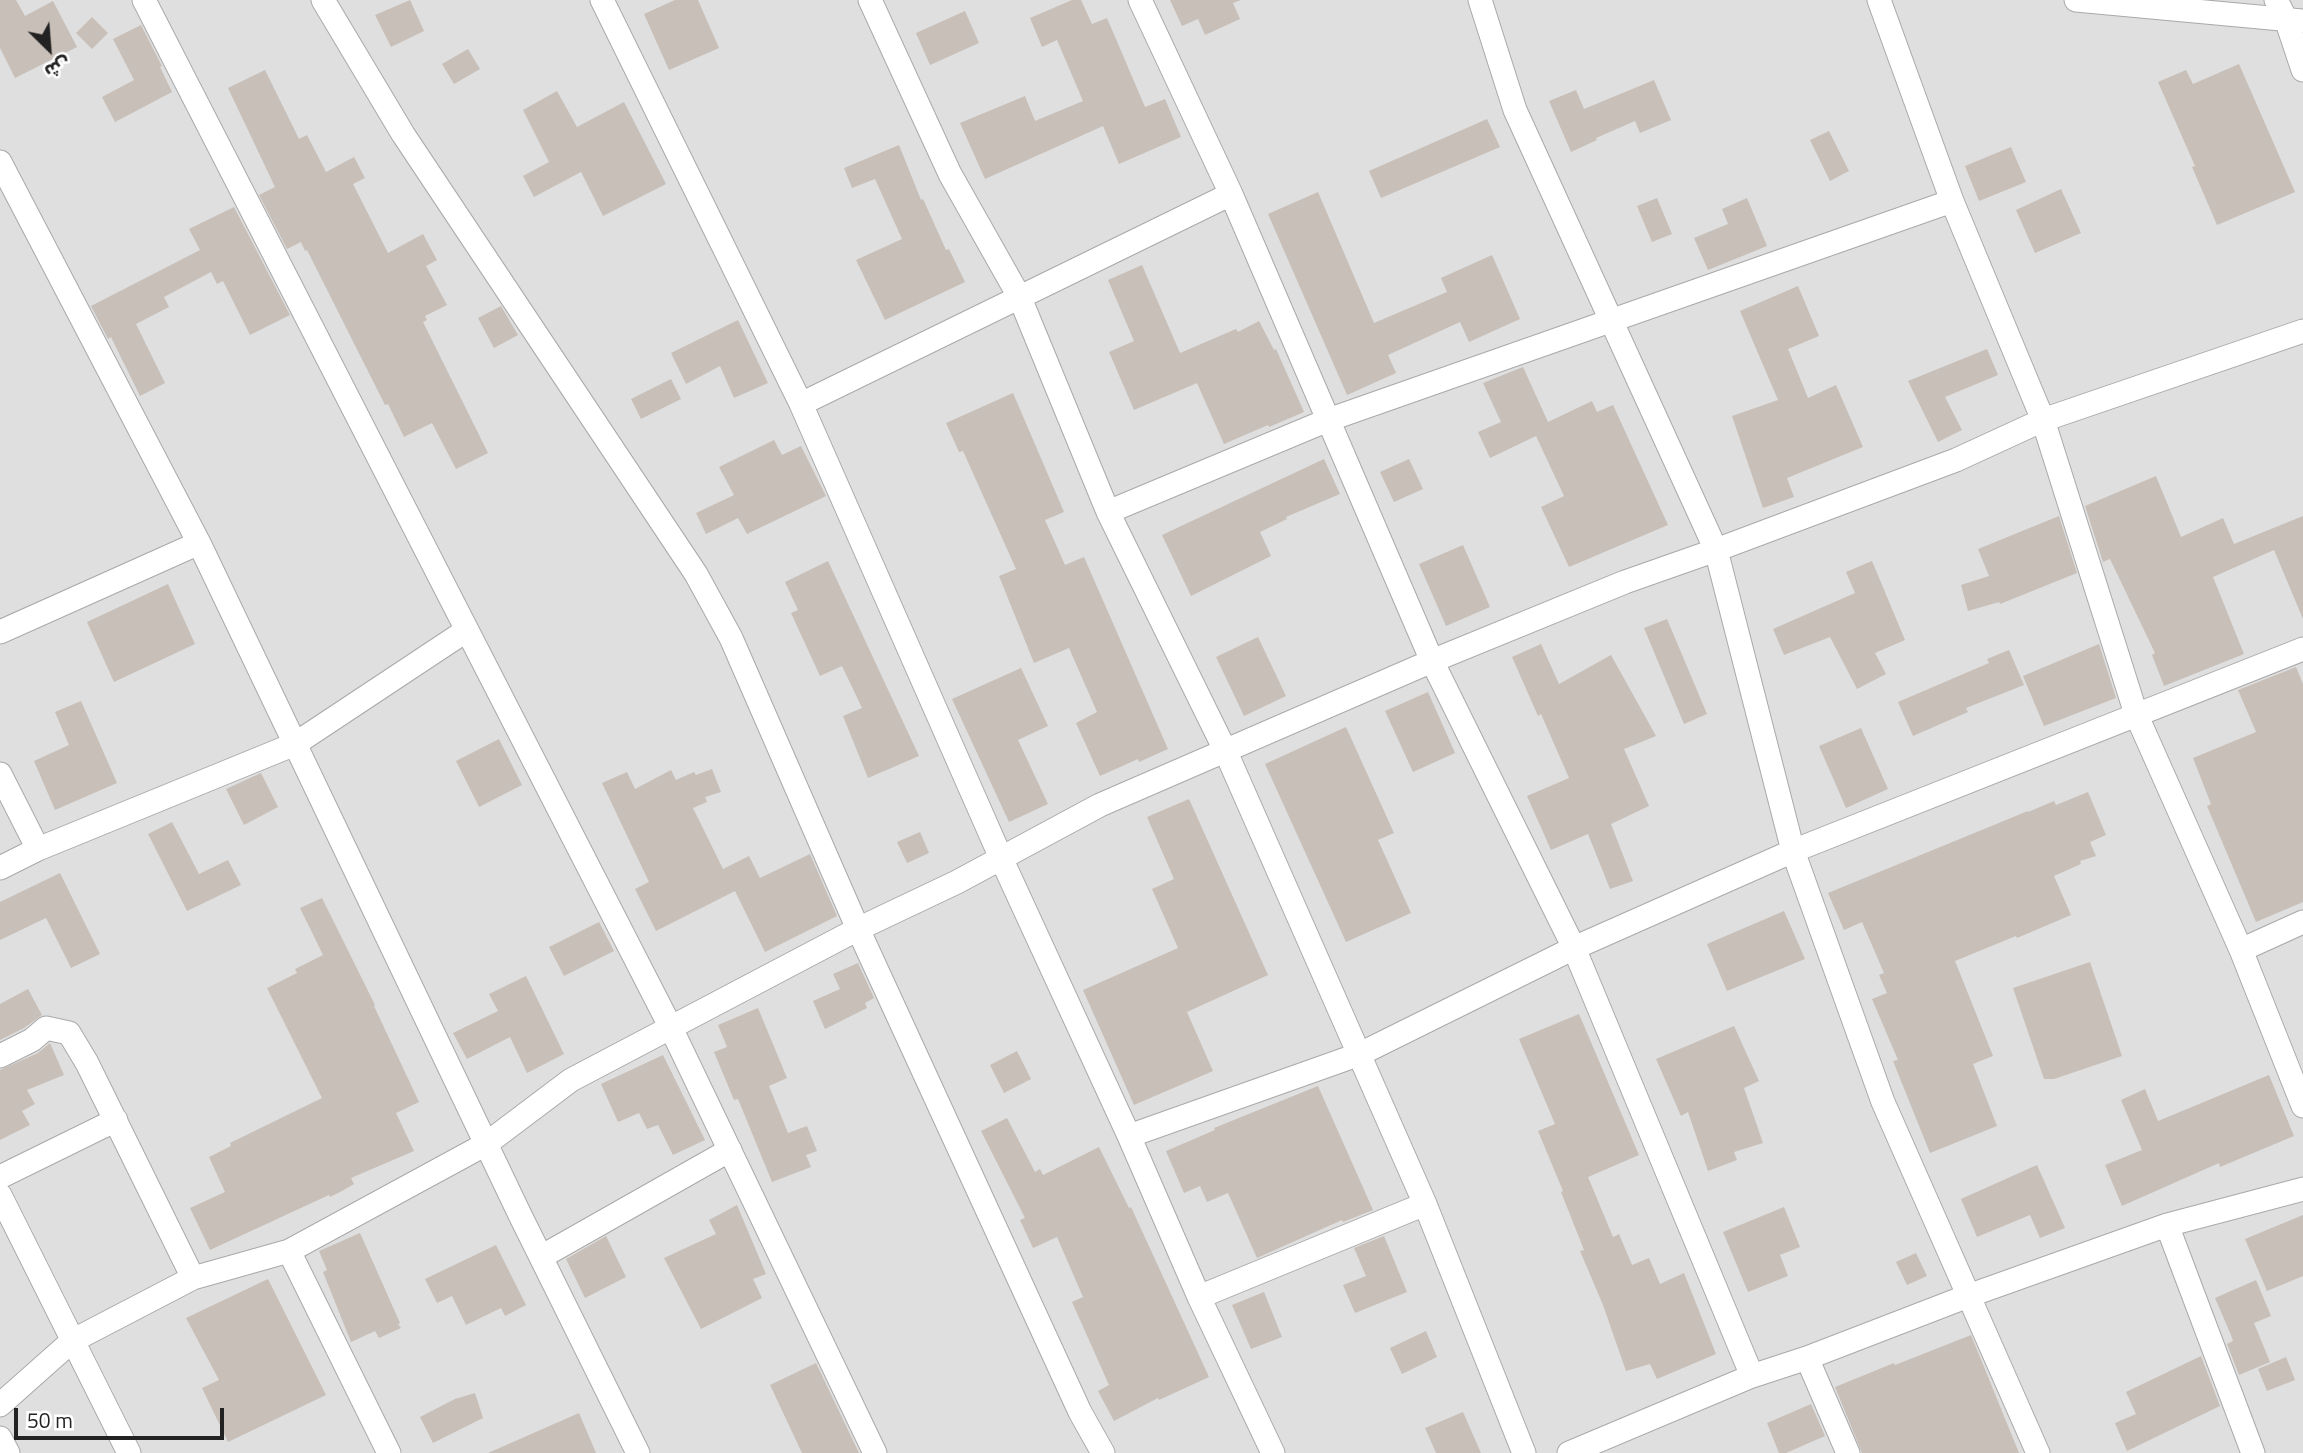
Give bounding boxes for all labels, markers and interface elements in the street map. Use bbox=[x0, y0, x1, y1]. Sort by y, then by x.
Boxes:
north arrow bbox=[14, 14, 84, 84]
text: ش bbox=[40, 50, 76, 87]
scale bar bbox=[18, 1394, 228, 1438]
text: 50 m bbox=[27, 1404, 73, 1436]

